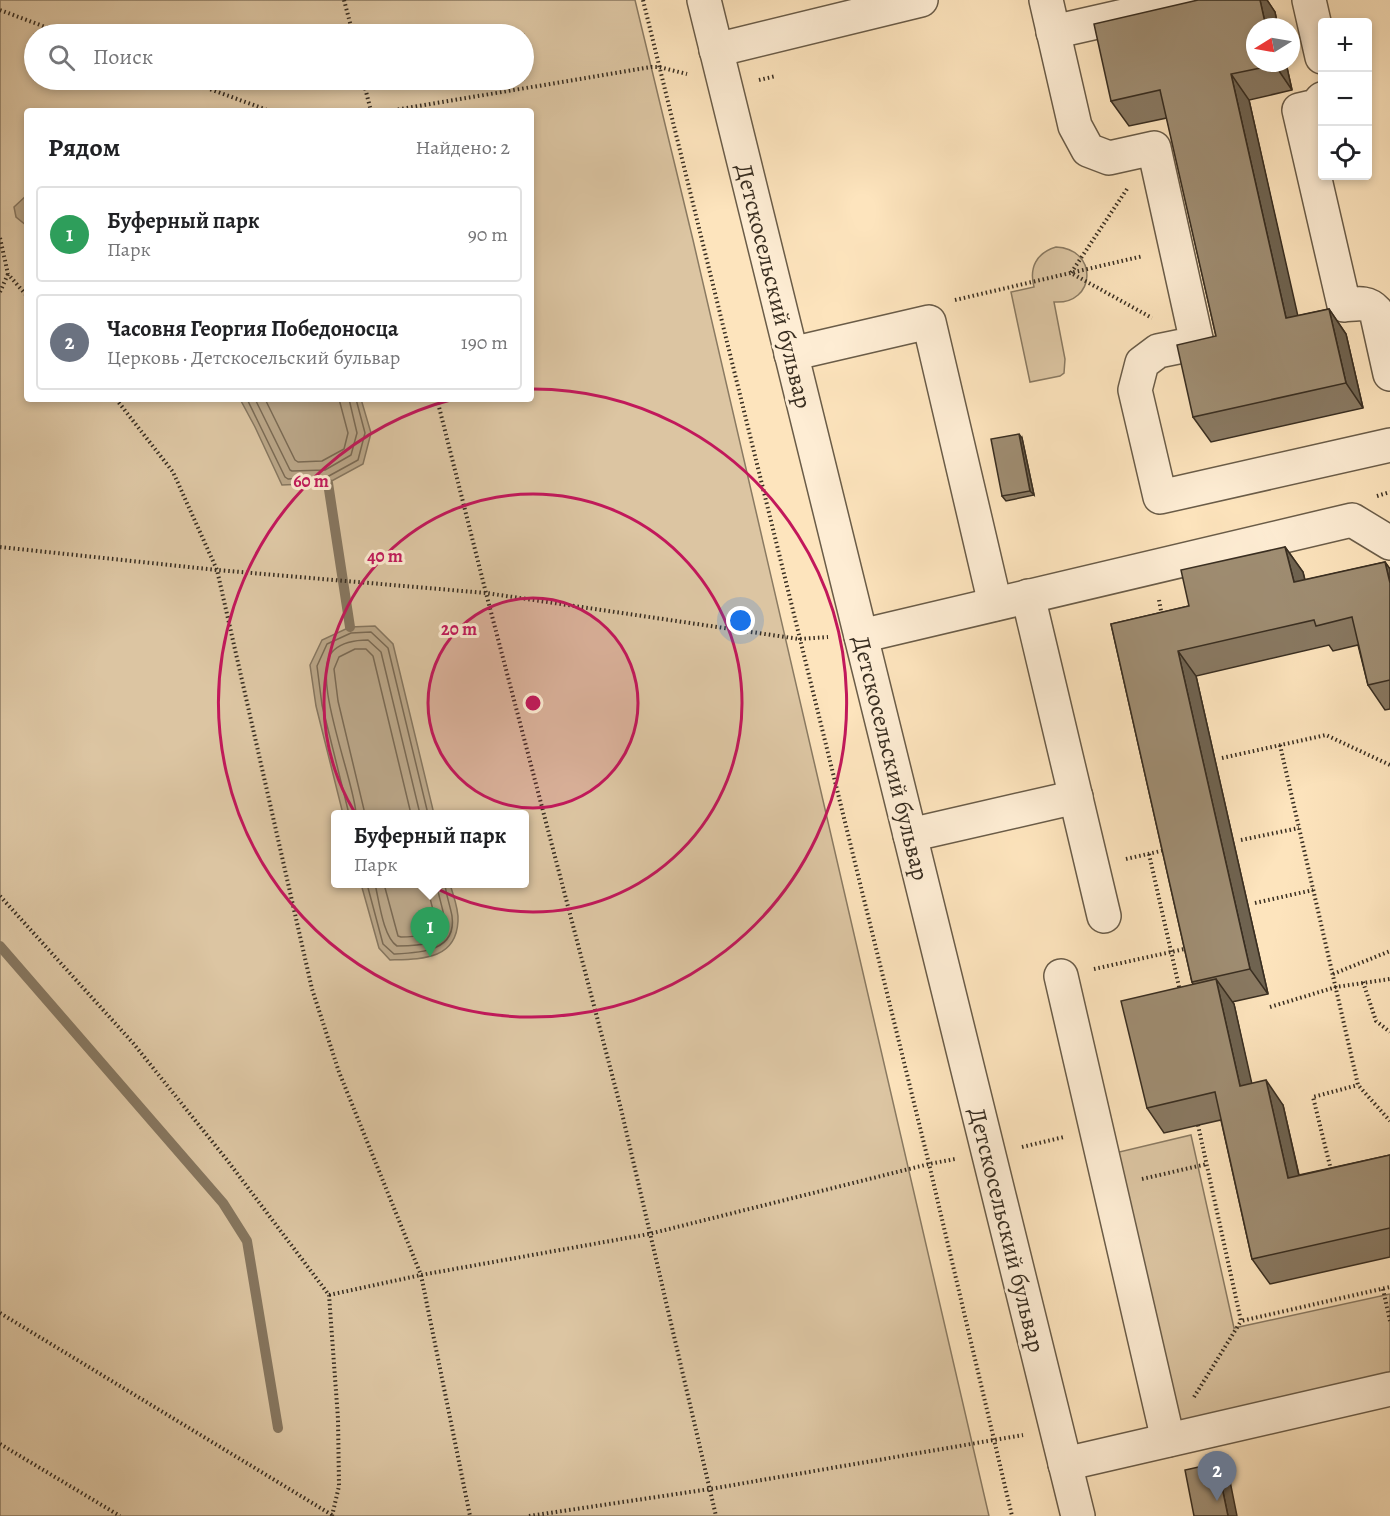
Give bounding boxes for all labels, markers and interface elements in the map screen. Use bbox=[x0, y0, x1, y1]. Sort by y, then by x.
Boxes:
north arrow bbox=[1246, 18, 1300, 72]
map controls bbox=[1318, 18, 1372, 180]
button: + bbox=[1318, 18, 1372, 72]
search box bbox=[24, 24, 534, 90]
icon: search bbox=[45, 41, 78, 74]
text: Поиск bbox=[93, 42, 153, 72]
button: − bbox=[1318, 72, 1372, 126]
button: locate bbox=[1318, 126, 1372, 180]
text: Рядом bbox=[48, 130, 120, 165]
text: Найдено: 2 bbox=[415, 134, 510, 161]
street label: Детскосельский бульвар bbox=[728, 160, 820, 412]
text: Буферный парк bbox=[107, 206, 260, 236]
text: 1 bbox=[66, 221, 73, 248]
text: 90 m bbox=[468, 221, 508, 248]
text: Парк bbox=[107, 236, 151, 263]
text: Часовня Георгия Победоносца bbox=[107, 314, 398, 344]
text: 2 bbox=[65, 329, 74, 356]
text: 190 m bbox=[461, 329, 508, 356]
text: Церковь · Детскосельский бульвар bbox=[107, 344, 400, 371]
text: 60 m bbox=[293, 469, 329, 493]
text: 40 m bbox=[367, 544, 403, 568]
your location bbox=[726, 606, 755, 635]
text: 20 m bbox=[441, 617, 477, 641]
street label: Детскосельский бульвар bbox=[845, 632, 937, 884]
centre of rings bbox=[523, 693, 543, 713]
popup bbox=[331, 810, 529, 888]
text: Буферный парк bbox=[354, 821, 506, 851]
text: Парк bbox=[354, 851, 398, 878]
pin: 1 bbox=[410, 908, 450, 957]
street label: Детскосельский бульвар bbox=[961, 1104, 1053, 1356]
pin: 2 bbox=[1198, 1452, 1236, 1501]

